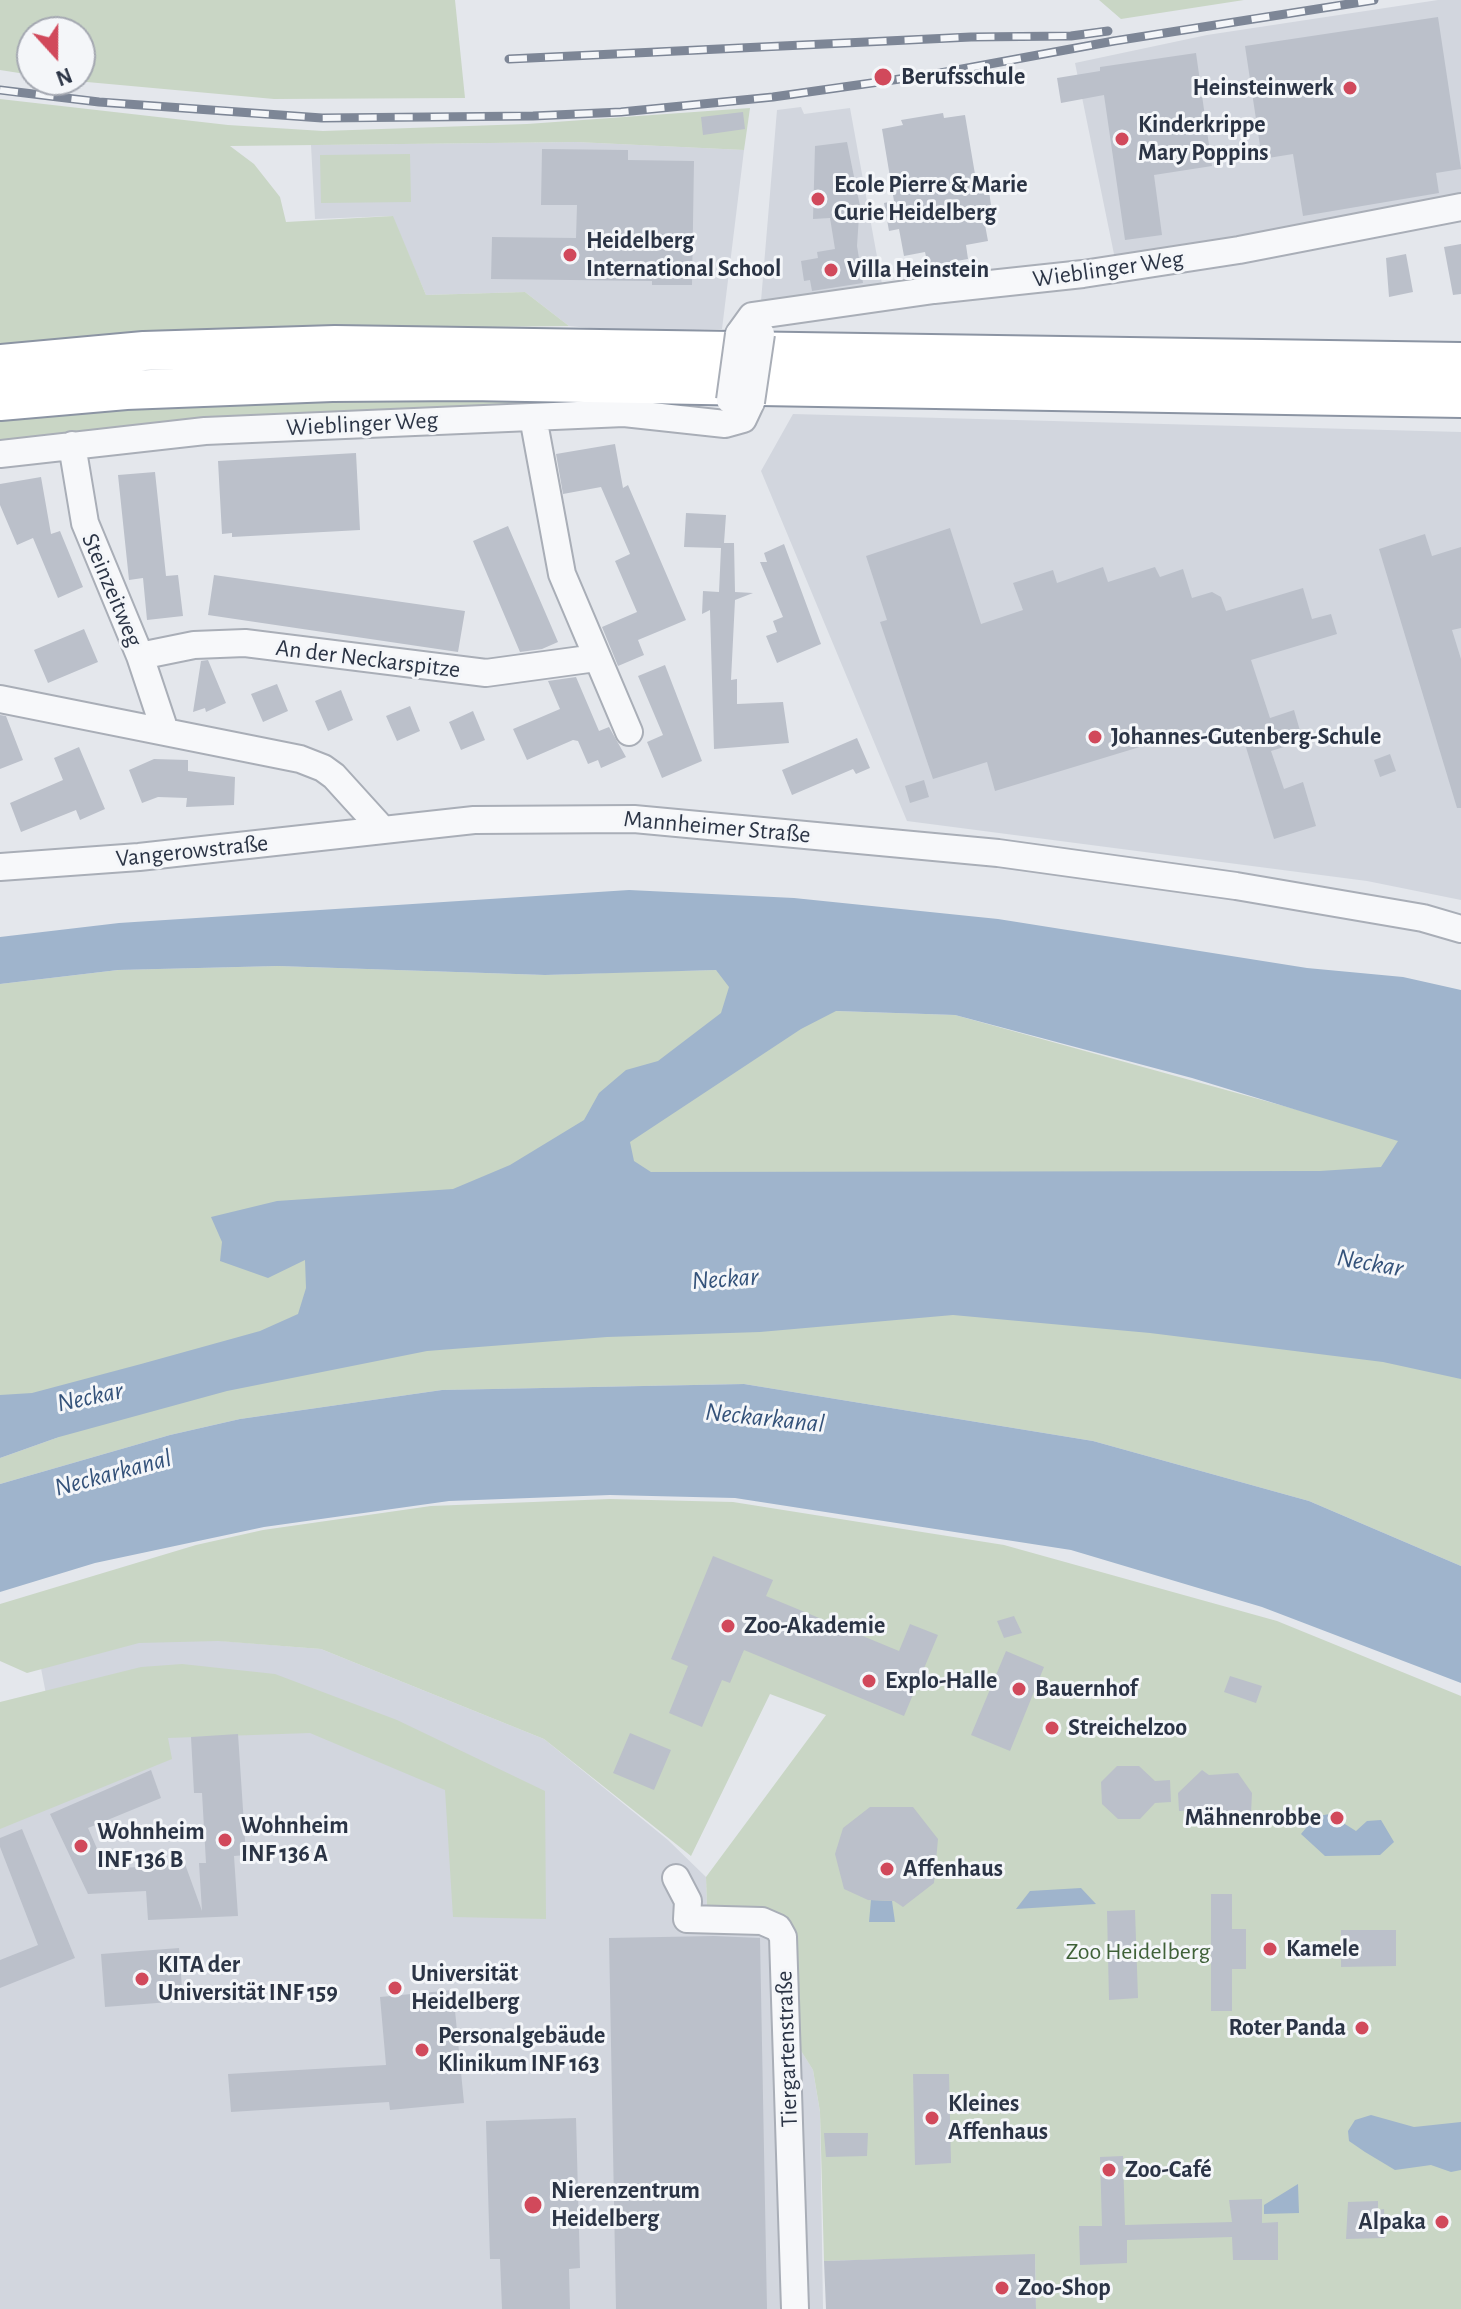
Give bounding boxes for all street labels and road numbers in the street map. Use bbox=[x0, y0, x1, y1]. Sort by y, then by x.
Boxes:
street label: Wieblinger Weg bbox=[1031, 244, 1185, 294]
street label: Wieblinger Weg bbox=[285, 406, 439, 442]
street label: Steinzeitweg bbox=[75, 529, 149, 651]
street label: An der Neckarspitze bbox=[274, 633, 462, 685]
street label: Mannheimer Straße bbox=[622, 804, 812, 850]
street label: Vangerowstraße bbox=[114, 829, 270, 873]
street label: Tiergartenstraße bbox=[770, 1970, 804, 2128]

